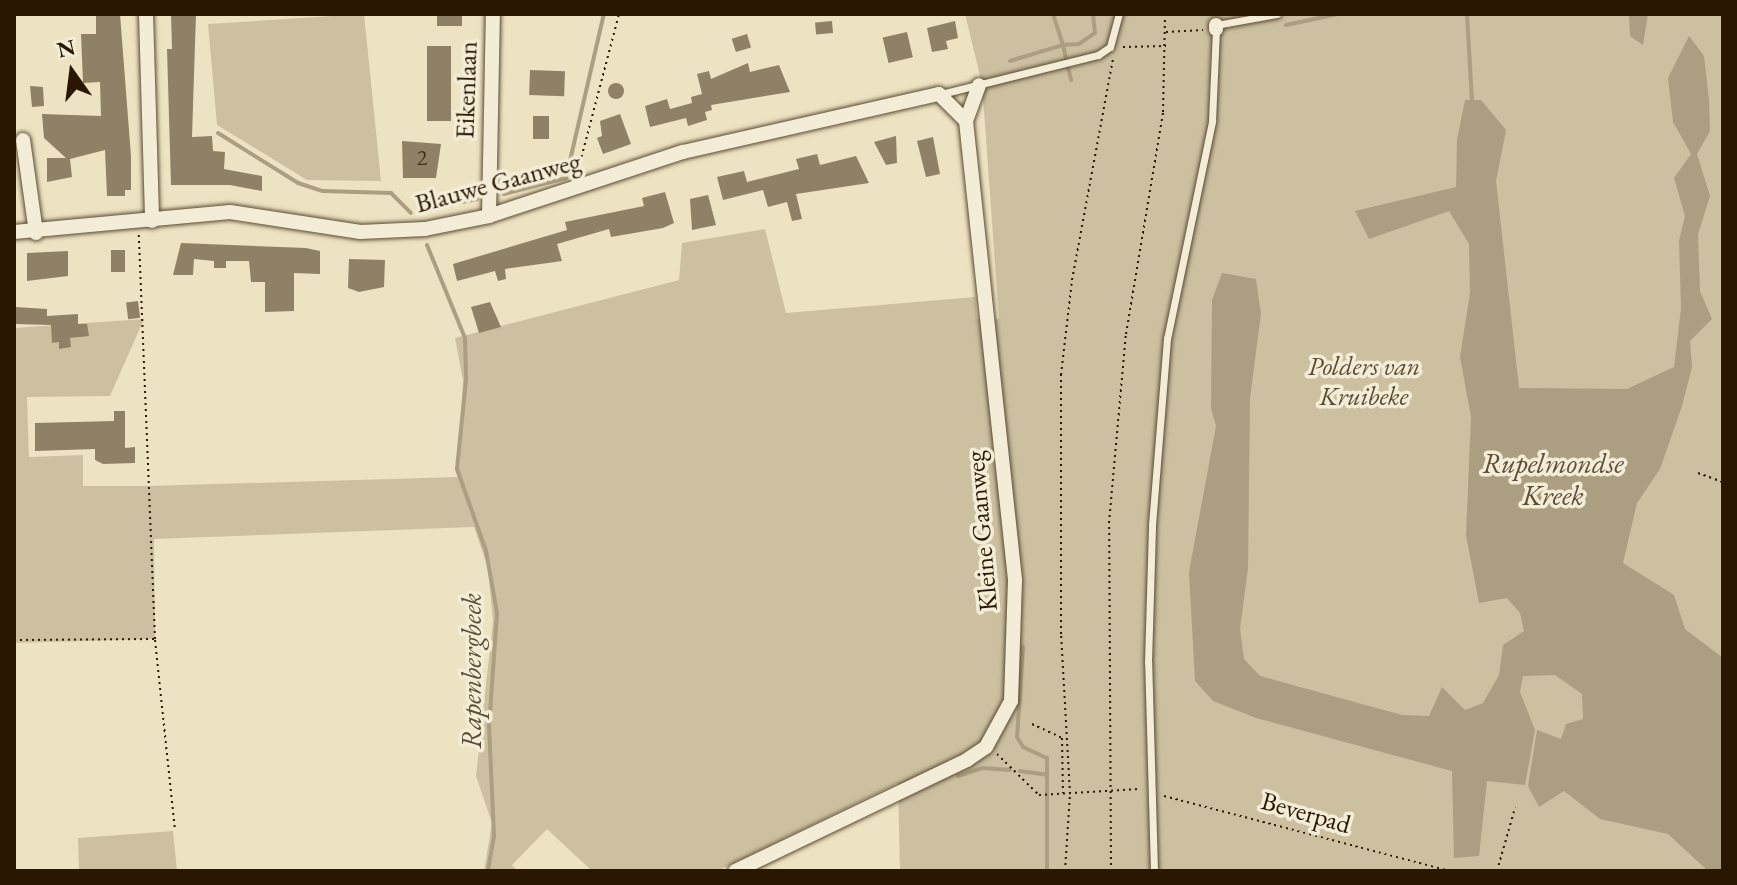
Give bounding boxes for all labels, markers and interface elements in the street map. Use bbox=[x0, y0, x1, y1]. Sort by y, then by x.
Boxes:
north arrow bbox=[32, 32, 112, 112]
text: N bbox=[54, 32, 78, 64]
street label: Eikenlaan bbox=[450, 41, 484, 139]
house number: 2 bbox=[417, 145, 427, 171]
street label: Blauwe Gaanweg bbox=[412, 146, 584, 220]
park label: Polders van Kruibeke bbox=[1308, 351, 1420, 412]
water label: Rupelmondse Kreek bbox=[1482, 446, 1624, 512]
street label: Kleine Gaanweg bbox=[959, 449, 1005, 613]
water label: Rapenbergbeek bbox=[454, 593, 488, 749]
street label: Beverpad bbox=[1258, 785, 1354, 841]

